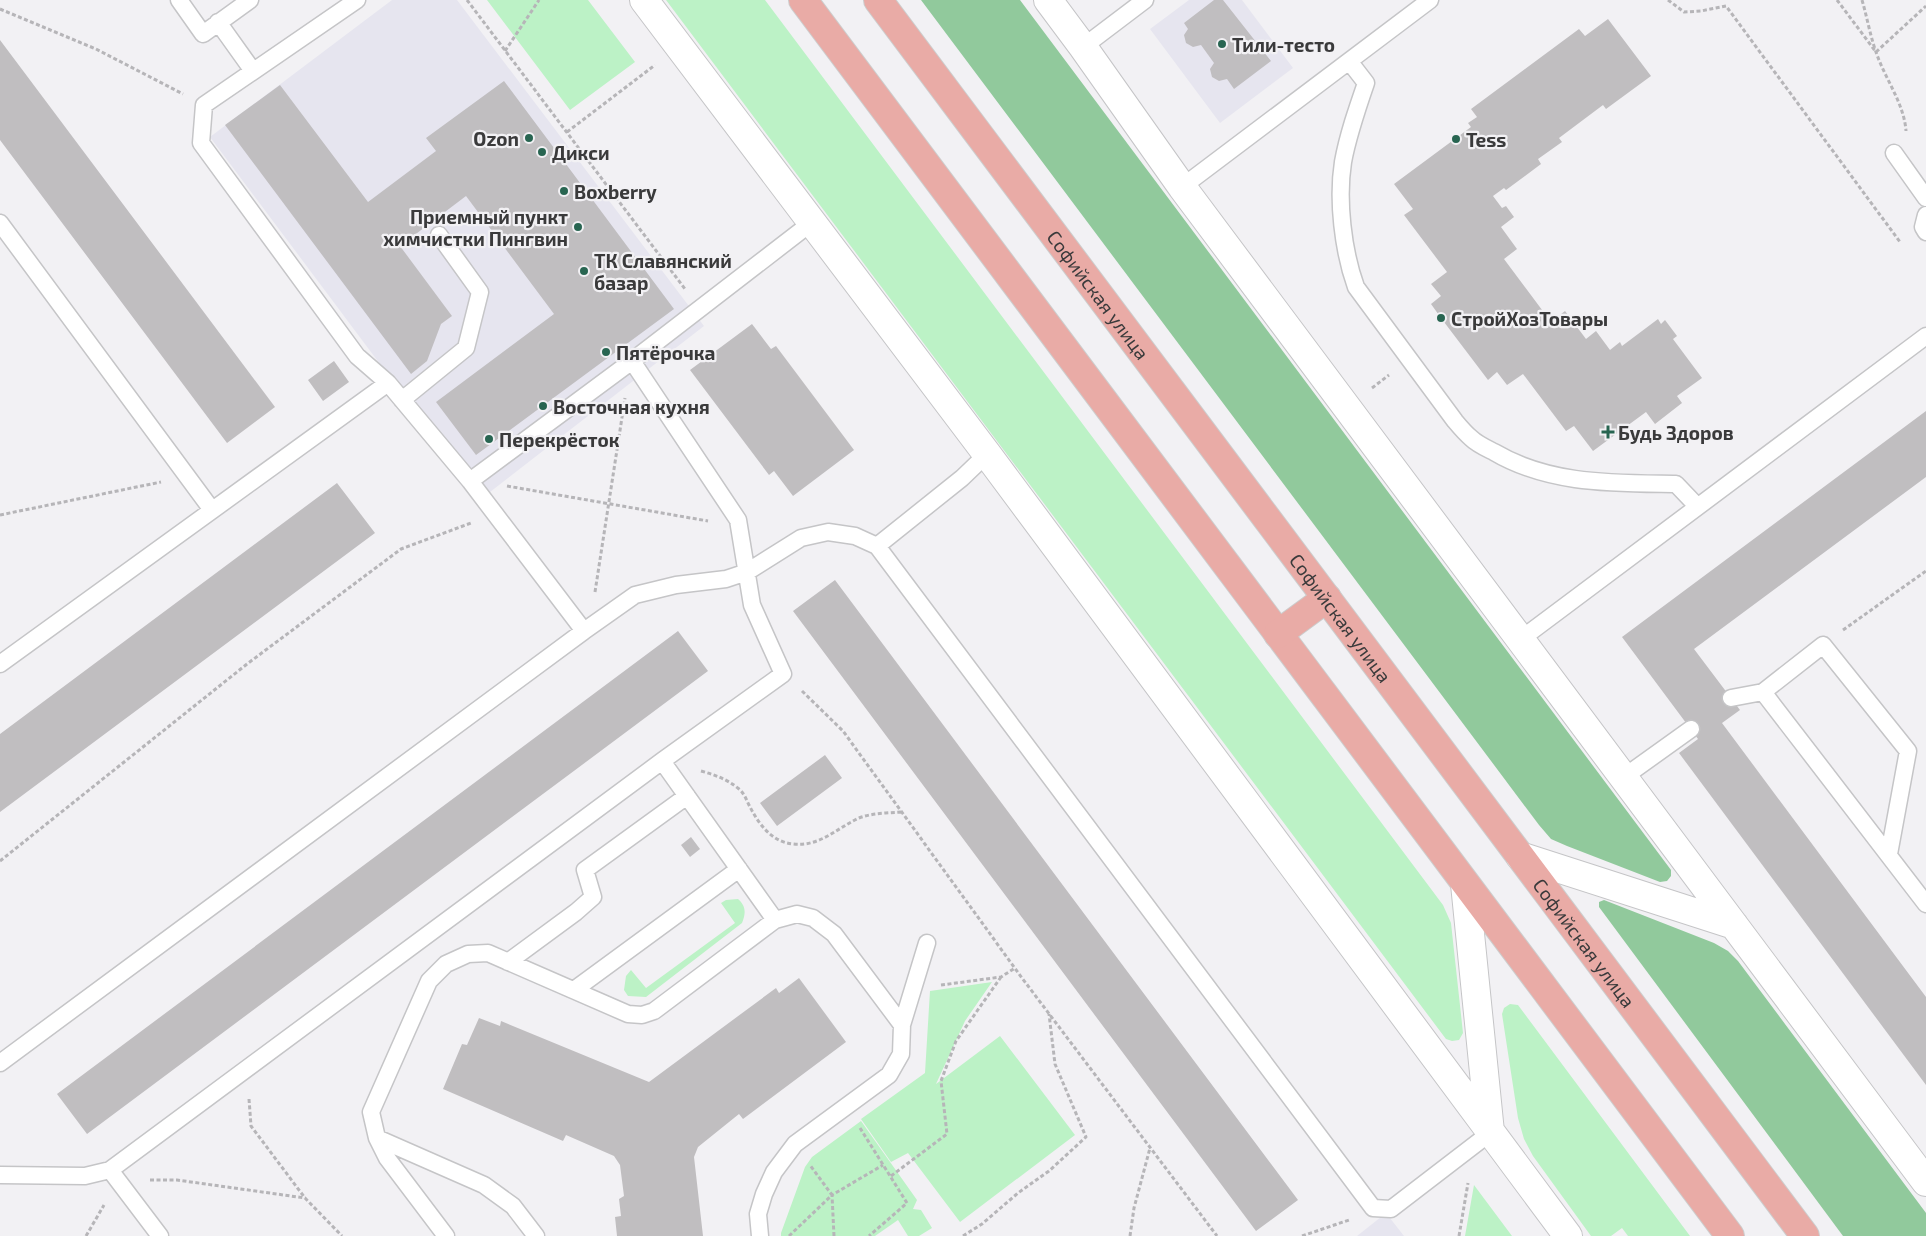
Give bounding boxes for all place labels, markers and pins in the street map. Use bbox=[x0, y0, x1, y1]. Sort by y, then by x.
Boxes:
place label: Тили-тесто bbox=[1232, 33, 1335, 56]
marker: Тили-тесто bbox=[1216, 38, 1228, 50]
place label: Ozon bbox=[473, 127, 519, 150]
place label: Tess bbox=[1466, 128, 1506, 151]
marker: Ozon bbox=[523, 132, 535, 144]
marker: Tess bbox=[1450, 133, 1462, 145]
place label: Дикси bbox=[552, 141, 610, 164]
marker: Дикси bbox=[536, 146, 548, 158]
place label: Boxberry bbox=[574, 180, 657, 204]
marker: Boxberry bbox=[558, 185, 570, 197]
place label: Приемный пункт химчистки Пингвин bbox=[383, 205, 568, 250]
marker: Приемный пункт химчистки Пингвин bbox=[572, 221, 584, 233]
place label: ТК Славянский базар bbox=[594, 249, 732, 294]
marker: ТК Славянский базар bbox=[578, 265, 590, 277]
place label: СтройХозТовары bbox=[1451, 307, 1608, 330]
marker: СтройХозТовары bbox=[1435, 312, 1447, 324]
place label: Пятёрочка bbox=[616, 341, 715, 364]
marker: Пятёрочка bbox=[600, 346, 612, 358]
place label: Восточная кухня bbox=[553, 395, 710, 418]
marker: Восточная кухня bbox=[537, 400, 549, 412]
place label: Будь Здоров bbox=[1618, 421, 1734, 444]
marker: Будь Здоров bbox=[1602, 426, 1614, 438]
place label: Перекрёсток bbox=[499, 428, 620, 451]
marker: Перекрёсток bbox=[483, 433, 495, 445]

